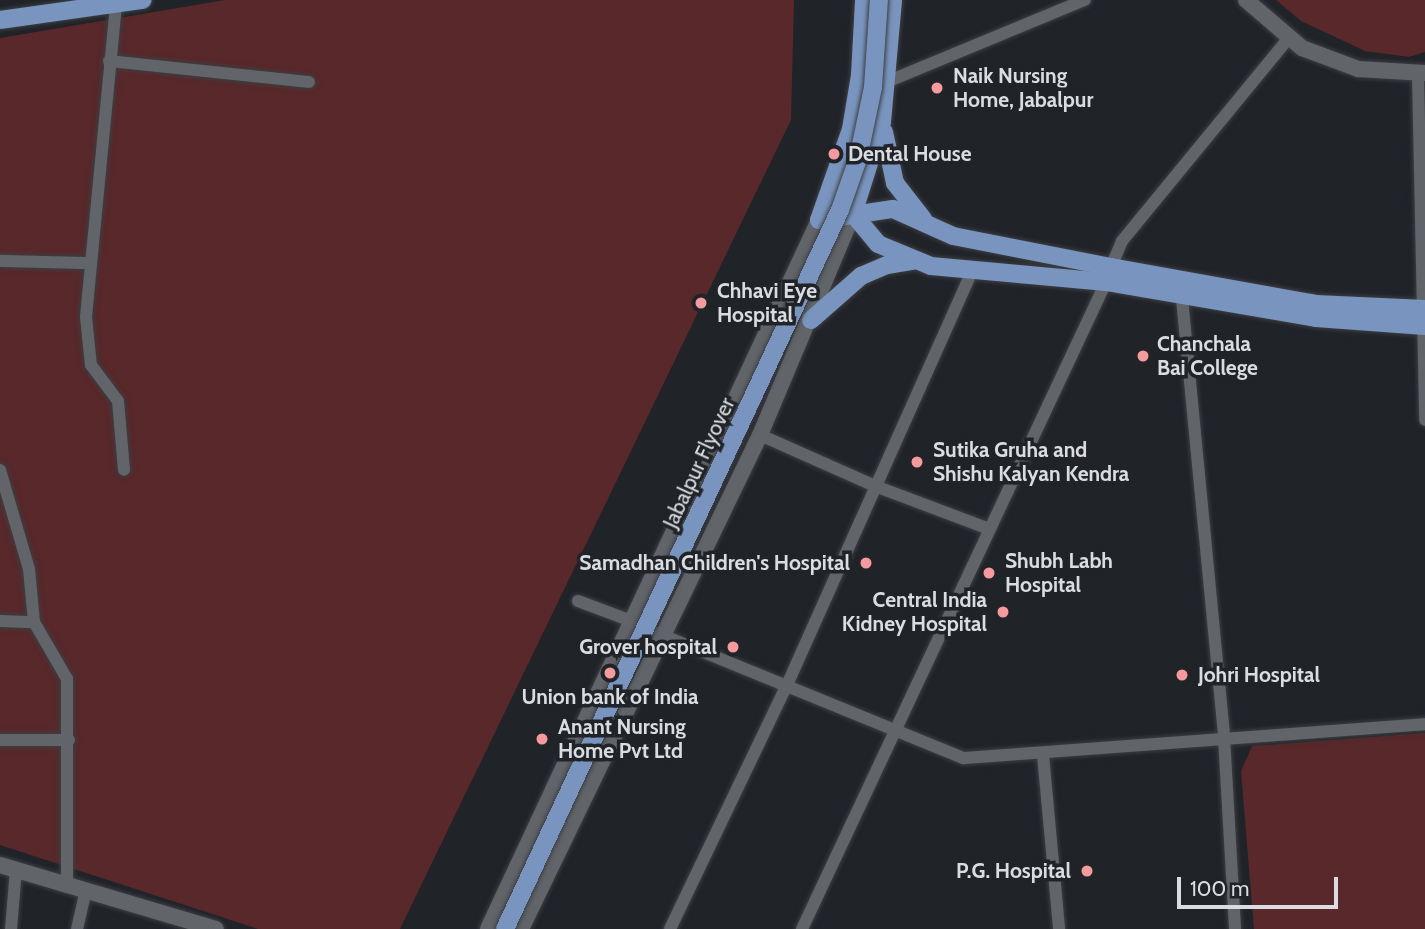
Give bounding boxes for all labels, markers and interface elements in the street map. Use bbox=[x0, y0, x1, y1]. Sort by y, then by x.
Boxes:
place label: Naik Nursing Home, Jabalpur bbox=[953, 63, 1093, 113]
marker: Naik Nursing Home, Jabalpur bbox=[927, 78, 947, 98]
place label: Dental House bbox=[848, 141, 972, 167]
marker: Dental House bbox=[826, 146, 842, 162]
place label: Chhavi Eye Hospital bbox=[717, 278, 817, 328]
marker: Chhavi Eye Hospital bbox=[691, 293, 711, 313]
place label: Chanchala Bai College bbox=[1157, 331, 1258, 381]
marker: Chanchala Bai College bbox=[1135, 348, 1151, 364]
street label: Jabalpur Flyover bbox=[658, 394, 740, 532]
place label: Sutika Gruha and Shishu Kalyan Kendra bbox=[933, 437, 1129, 487]
marker: Sutika Gruha and Shishu Kalyan Kendra bbox=[907, 452, 927, 472]
place label: Shubh Labh Hospital bbox=[1005, 548, 1113, 598]
place label: Samadhan Children's Hospital bbox=[579, 550, 850, 576]
marker: Samadhan Children's Hospital bbox=[856, 553, 876, 573]
marker: Shubh Labh Hospital bbox=[979, 563, 999, 583]
place label: Central India Kidney Hospital bbox=[842, 587, 987, 637]
marker: Central India Kidney Hospital bbox=[993, 602, 1013, 622]
place label: Grover hospital bbox=[579, 634, 717, 660]
marker: Grover hospital bbox=[723, 637, 743, 657]
place label: Johri Hospital bbox=[1198, 662, 1320, 688]
marker: Union bank of India bbox=[602, 665, 618, 681]
marker: Johri Hospital bbox=[1172, 665, 1192, 685]
place label: Union bank of India bbox=[521, 684, 699, 710]
place label: Anant Nursing Home Pvt Ltd bbox=[558, 714, 686, 764]
marker: Anant Nursing Home Pvt Ltd bbox=[532, 729, 552, 749]
place label: P.G. Hospital bbox=[956, 858, 1071, 884]
marker: P.G. Hospital bbox=[1077, 861, 1097, 881]
scale bar bbox=[1180, 862, 1341, 906]
text: 100 m bbox=[1190, 876, 1249, 901]

